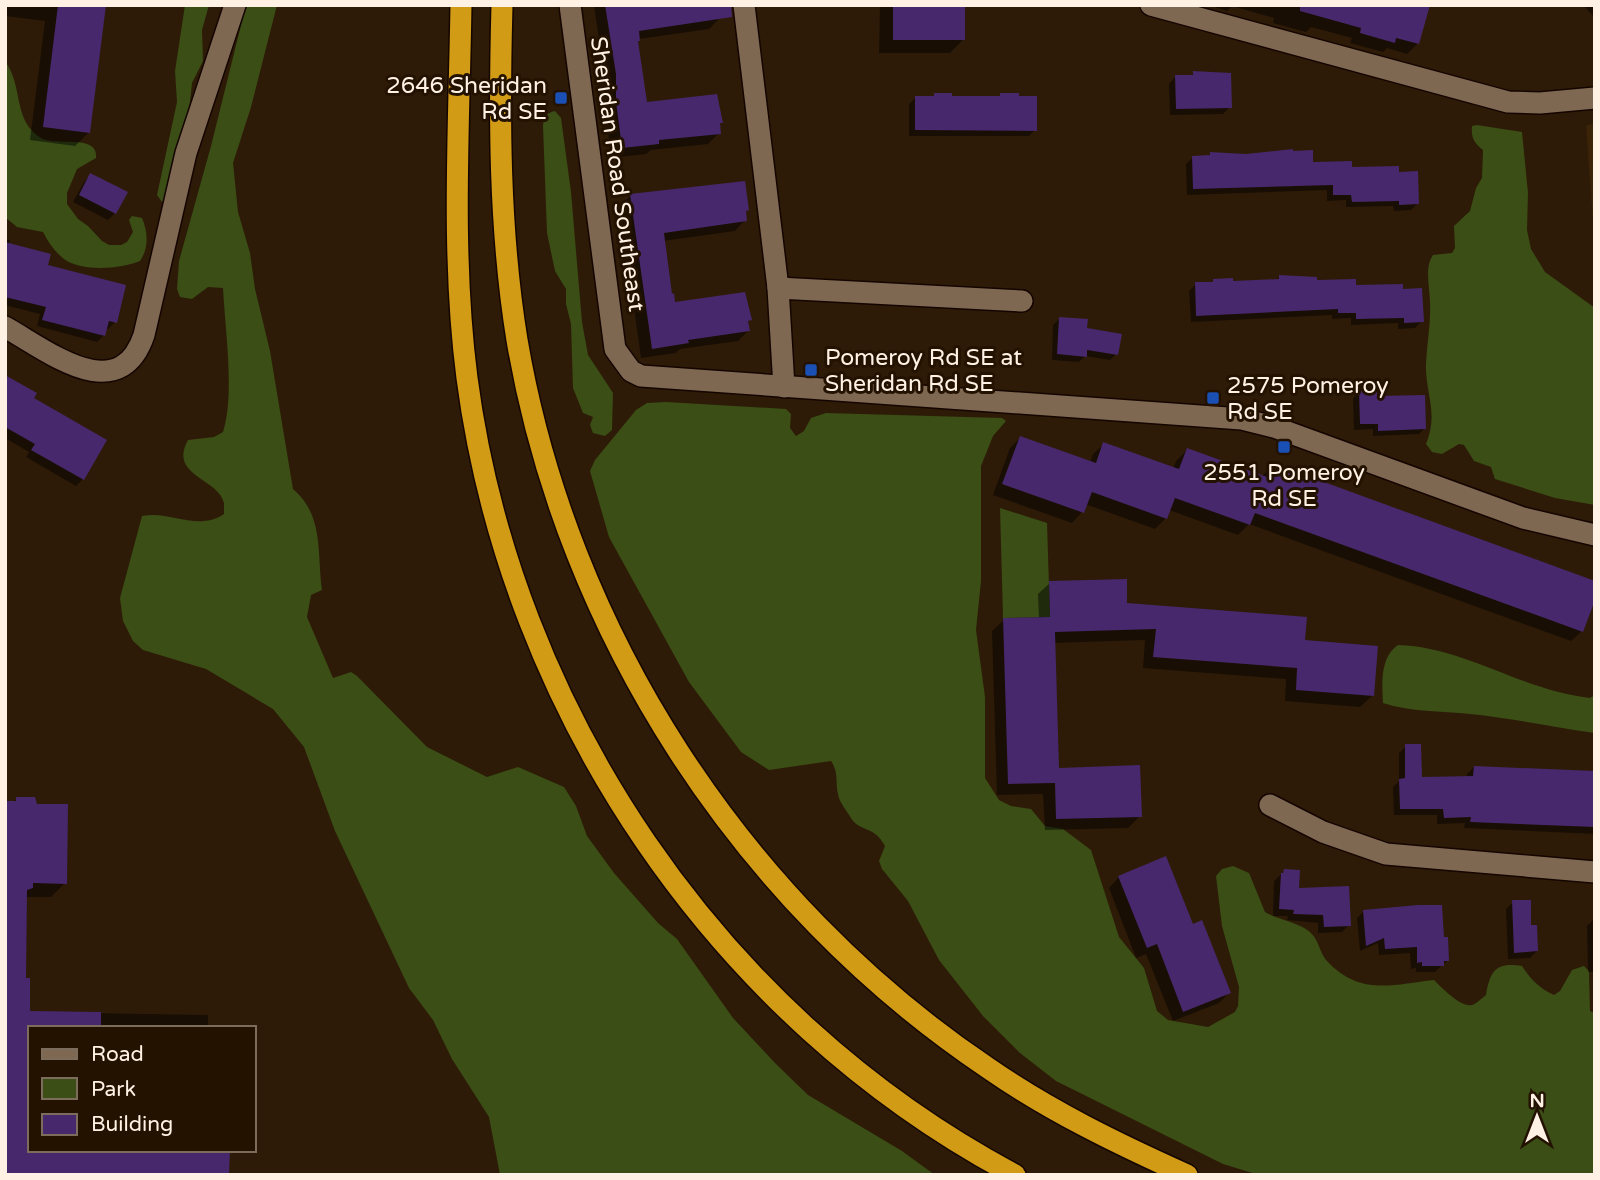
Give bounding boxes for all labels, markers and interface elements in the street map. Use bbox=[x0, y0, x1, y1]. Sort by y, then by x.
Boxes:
street label: Sheridan Road Southeast bbox=[584, 35, 650, 314]
place label: 2646 Sheridan Rd SE bbox=[386, 72, 547, 126]
marker: 2646 Sheridan Rd SE bbox=[553, 90, 569, 106]
place label: Pomeroy Rd SE at Sheridan Rd SE bbox=[825, 344, 1022, 398]
marker: Pomeroy Rd SE at Sheridan Rd SE bbox=[803, 362, 819, 378]
place label: 2575 Pomeroy Rd SE bbox=[1227, 372, 1389, 426]
marker: 2575 Pomeroy Rd SE bbox=[1205, 390, 1221, 406]
marker: 2551 Pomeroy Rd SE bbox=[1276, 439, 1292, 455]
place label: 2551 Pomeroy Rd SE bbox=[1203, 459, 1365, 513]
legend bbox=[28, 1026, 256, 1152]
text: Road bbox=[91, 1042, 144, 1067]
text: Park bbox=[91, 1077, 136, 1102]
north arrow bbox=[1502, 1082, 1572, 1152]
text: N bbox=[1529, 1090, 1545, 1112]
text: Building bbox=[91, 1112, 173, 1137]

